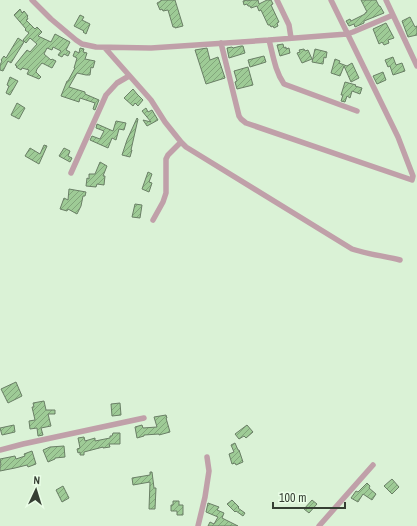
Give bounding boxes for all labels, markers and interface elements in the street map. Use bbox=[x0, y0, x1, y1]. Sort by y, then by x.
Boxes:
north arrow bbox=[16, 470, 56, 510]
text: N bbox=[33, 473, 40, 487]
scale bar bbox=[273, 484, 345, 510]
text: 100 m bbox=[279, 490, 306, 506]

